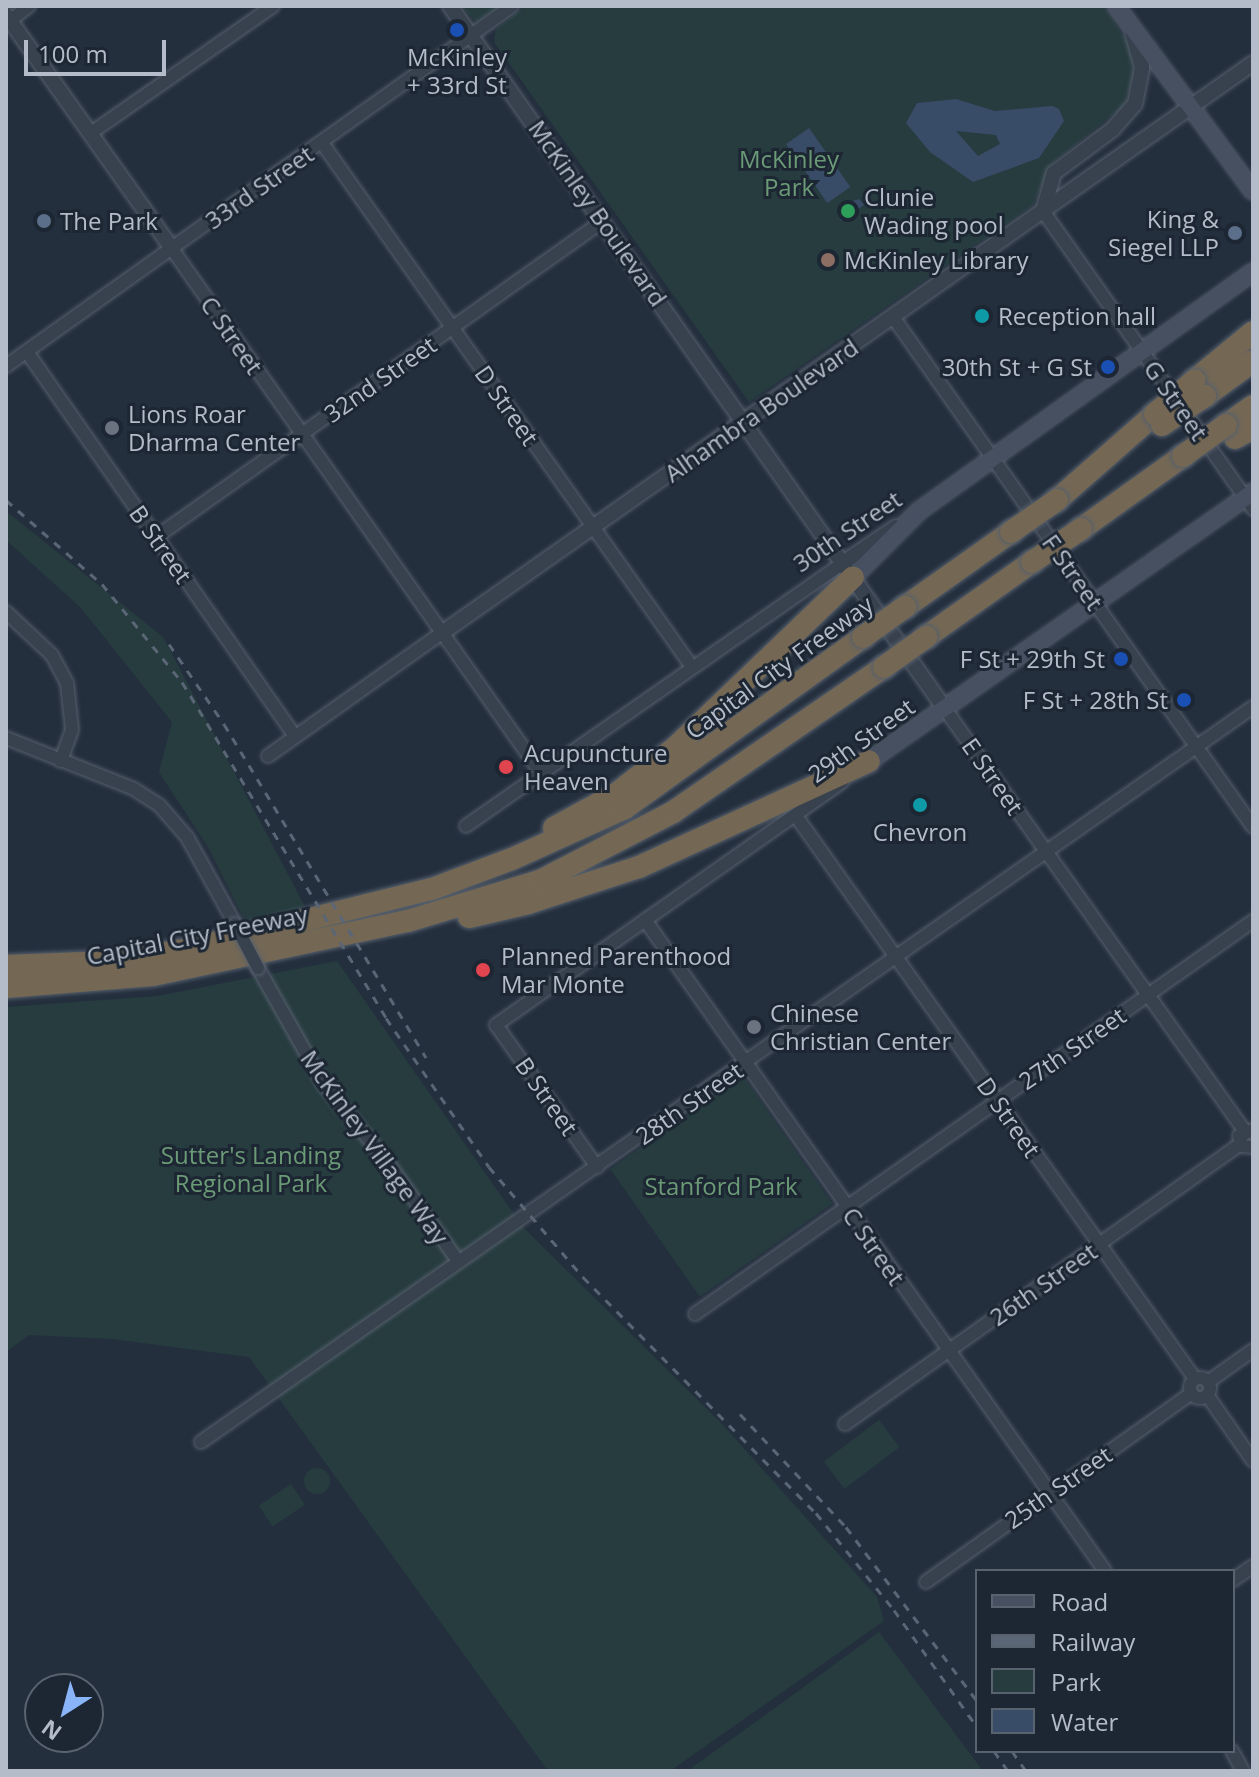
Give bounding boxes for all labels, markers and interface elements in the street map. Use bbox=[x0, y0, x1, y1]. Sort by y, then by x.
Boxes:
marker: McKinley + 33rd St bbox=[448, 21, 466, 39]
scale bar bbox=[28, 24, 170, 74]
text: 100 m bbox=[38, 37, 108, 70]
place label: McKinley + 33rd St bbox=[407, 43, 507, 99]
street label: McKinley Boulevard bbox=[523, 114, 673, 312]
street label: 33rd Street bbox=[199, 139, 319, 235]
park label: McKinley Park bbox=[739, 145, 839, 201]
place label: Clunie Wading pool bbox=[864, 183, 1004, 239]
marker: Clunie Wading pool bbox=[839, 202, 857, 220]
place label: King & Siegel LLP bbox=[1108, 205, 1219, 261]
place label: The Park bbox=[60, 207, 158, 235]
marker: The Park bbox=[35, 212, 53, 230]
marker: King & Siegel LLP bbox=[1226, 224, 1244, 242]
place label: McKinley Library bbox=[844, 246, 1029, 274]
marker: McKinley Library bbox=[819, 251, 837, 269]
street label: C Street bbox=[195, 291, 269, 379]
place label: Reception hall bbox=[998, 302, 1156, 330]
marker: Reception hall bbox=[973, 307, 991, 325]
street label: 32nd Street bbox=[318, 330, 442, 428]
street label: Alhambra Boulevard bbox=[659, 332, 863, 488]
place label: 30th St + G St bbox=[942, 353, 1092, 381]
street label: G Street bbox=[1138, 355, 1214, 445]
marker: 30th St + G St bbox=[1099, 358, 1117, 376]
street label: D Street bbox=[469, 360, 545, 450]
place label: Lions Roar Dharma Center bbox=[128, 400, 300, 456]
marker: Lions Roar Dharma Center bbox=[103, 419, 121, 437]
street label: 30th Street bbox=[788, 484, 906, 578]
street label: B Street bbox=[124, 499, 198, 589]
street label: F Street bbox=[1037, 529, 1109, 615]
street label: Capital City Freeway bbox=[680, 589, 878, 745]
place label: F St + 29th St bbox=[960, 645, 1105, 673]
marker: F St + 29th St bbox=[1112, 650, 1130, 668]
place label: F St + 28th St bbox=[1023, 686, 1168, 714]
marker: F St + 28th St bbox=[1175, 691, 1193, 709]
street label: 29th Street bbox=[802, 692, 920, 788]
street label: E Street bbox=[956, 732, 1030, 820]
place label: Acupuncture Heaven bbox=[524, 739, 668, 795]
marker: Acupuncture Heaven bbox=[495, 756, 517, 778]
marker: Chevron bbox=[911, 796, 929, 814]
place label: Chevron bbox=[873, 818, 967, 846]
street label: Capital City Freeway bbox=[84, 899, 310, 971]
place label: Planned Parenthood Mar Monte bbox=[501, 942, 731, 998]
marker: Planned Parenthood Mar Monte bbox=[472, 959, 494, 981]
place label: Chinese Christian Center bbox=[770, 999, 951, 1055]
street label: 27th Street bbox=[1013, 1001, 1131, 1095]
marker: Chinese Christian Center bbox=[745, 1018, 763, 1036]
street label: McKinley Village Way bbox=[295, 1045, 455, 1249]
street label: B Street bbox=[510, 1051, 584, 1141]
street label: 28th Street bbox=[630, 1056, 748, 1150]
street label: D Street bbox=[971, 1072, 1047, 1162]
park label: Sutter's Landing Regional Park bbox=[161, 1141, 341, 1197]
park label: Stanford Park bbox=[644, 1172, 798, 1200]
street label: C Street bbox=[837, 1202, 911, 1290]
street label: 26th Street bbox=[984, 1237, 1102, 1331]
street label: 25th Street bbox=[999, 1440, 1117, 1534]
legend bbox=[975, 1569, 1235, 1753]
text: Road bbox=[1051, 1585, 1108, 1618]
text: Railway bbox=[1051, 1625, 1135, 1658]
text: Park bbox=[1051, 1665, 1101, 1698]
north arrow bbox=[24, 1673, 104, 1753]
text: Water bbox=[1051, 1705, 1118, 1738]
text: N bbox=[35, 1713, 67, 1748]

